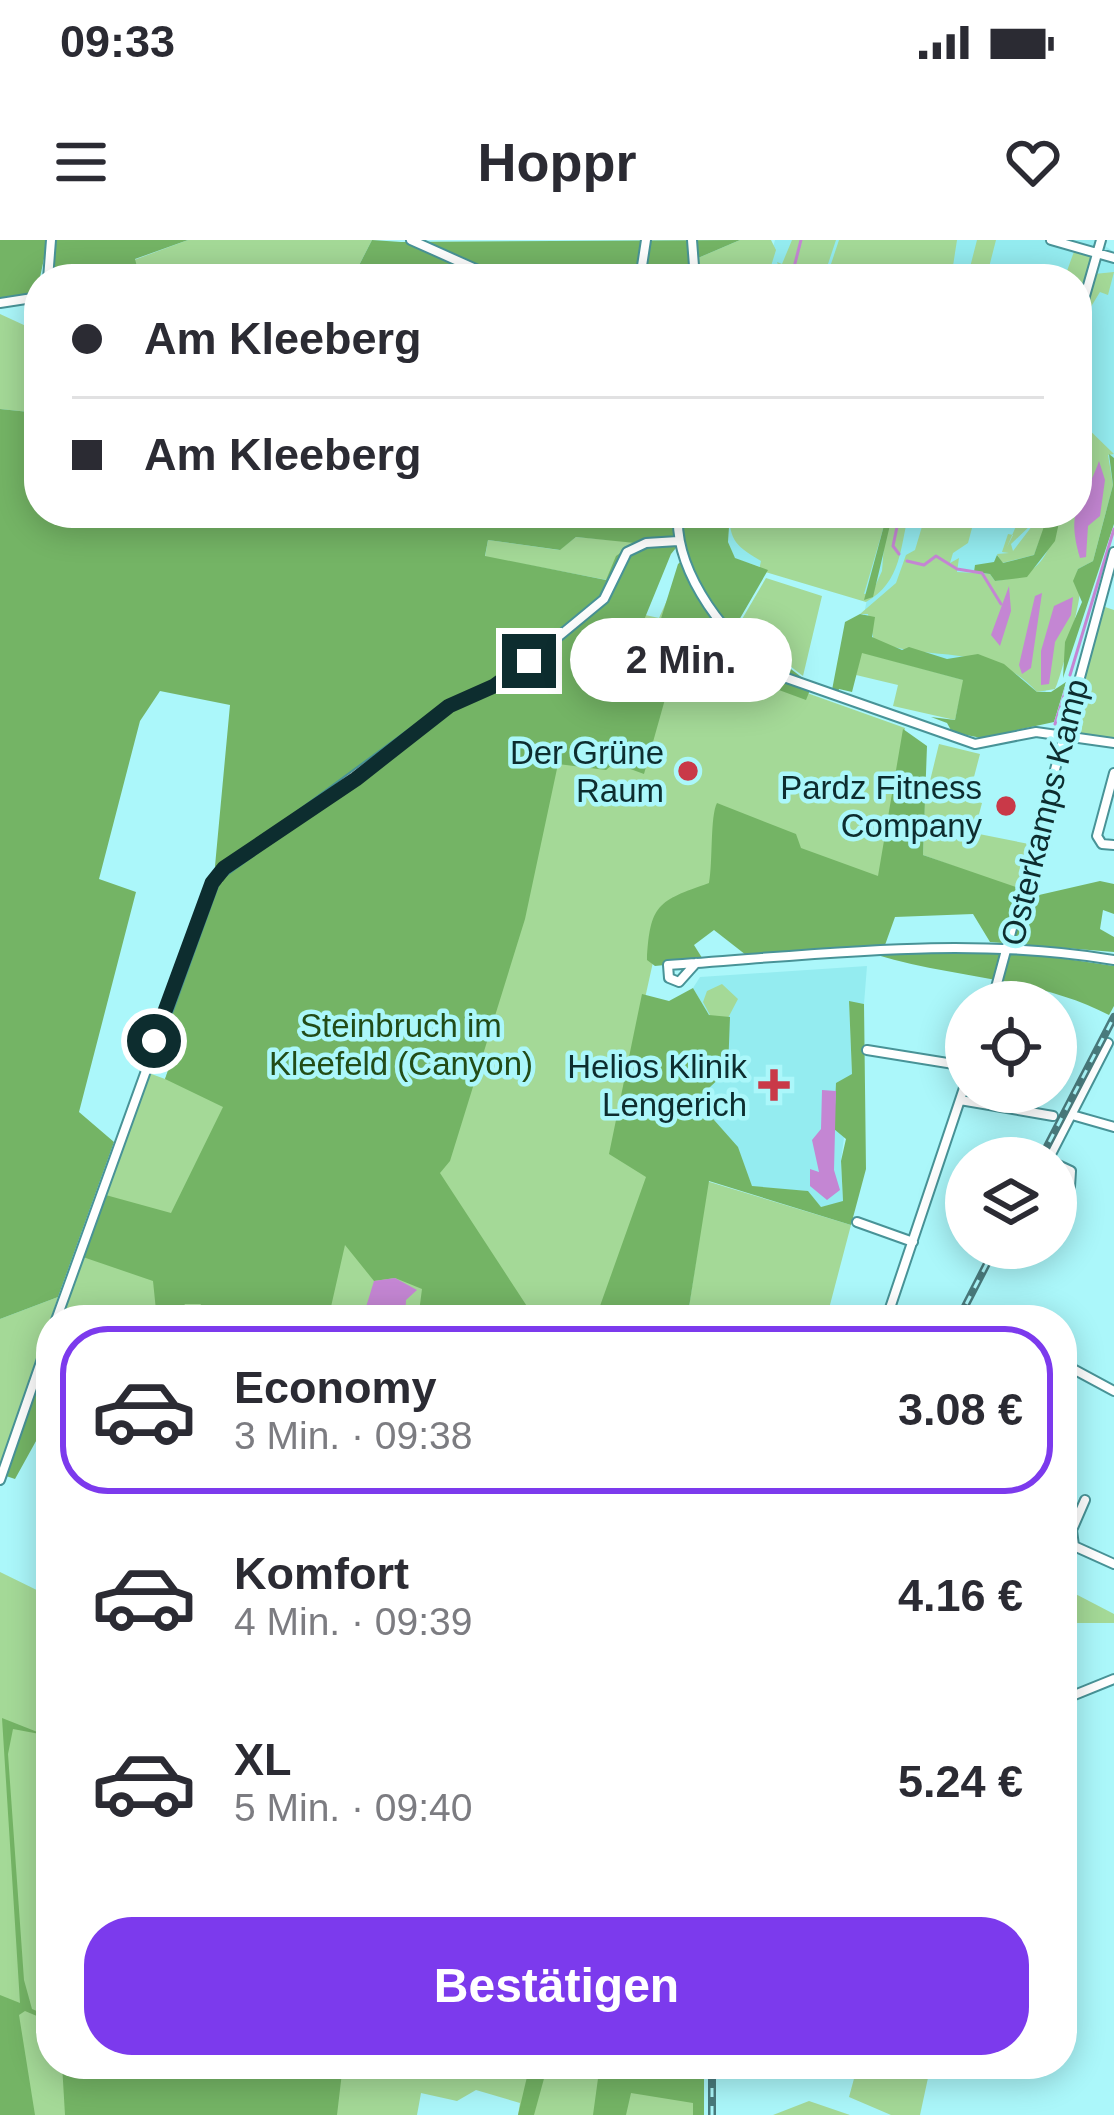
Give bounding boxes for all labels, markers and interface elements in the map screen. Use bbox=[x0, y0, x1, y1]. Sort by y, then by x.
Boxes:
text: 09:33 bbox=[60, 16, 175, 67]
icon: menu bbox=[48, 129, 114, 195]
icon: heart bbox=[1000, 129, 1066, 195]
text: Hoppr bbox=[478, 132, 636, 192]
text: Am Kleeberg bbox=[144, 313, 422, 364]
text: Am Kleeberg bbox=[144, 429, 422, 480]
callout: 2 Min. bbox=[571, 619, 793, 703]
route end bbox=[502, 634, 556, 688]
text: 2 Min. bbox=[626, 638, 736, 681]
street label: Osterkamps Kamp bbox=[993, 675, 1095, 949]
place label: Der Grüne Raum bbox=[510, 734, 664, 809]
marker: Der Grüne Raum bbox=[675, 758, 701, 784]
place label: Pardz Fitness Company bbox=[780, 769, 982, 844]
marker: Pardz Fitness Company bbox=[993, 793, 1019, 819]
map controls bbox=[945, 981, 1077, 1269]
button: locate bbox=[945, 981, 1077, 1113]
park label: Steinbruch im Kleefeld (Canyon) bbox=[269, 1007, 533, 1082]
route start bbox=[127, 1014, 181, 1068]
place label: Helios Klinik Lengerich bbox=[567, 1048, 747, 1123]
marker: Helios Klinik Lengerich bbox=[758, 1069, 790, 1101]
button: layers bbox=[945, 1137, 1077, 1269]
icon: car bbox=[90, 1356, 198, 1464]
text: Economy bbox=[234, 1362, 437, 1413]
text: 3.08 € bbox=[898, 1384, 1023, 1435]
text: 3 Min. · 09:38 bbox=[234, 1414, 472, 1457]
icon: car bbox=[90, 1542, 198, 1650]
text: Komfort bbox=[234, 1548, 409, 1599]
text: 4.16 € bbox=[898, 1570, 1023, 1621]
text: 4 Min. · 09:39 bbox=[234, 1600, 472, 1643]
icon: car bbox=[90, 1728, 198, 1836]
text: XL bbox=[234, 1734, 292, 1785]
text: 5.24 € bbox=[898, 1756, 1023, 1807]
text: 5 Min. · 09:40 bbox=[234, 1786, 472, 1829]
button: Bestätigen bbox=[84, 1917, 1029, 2055]

